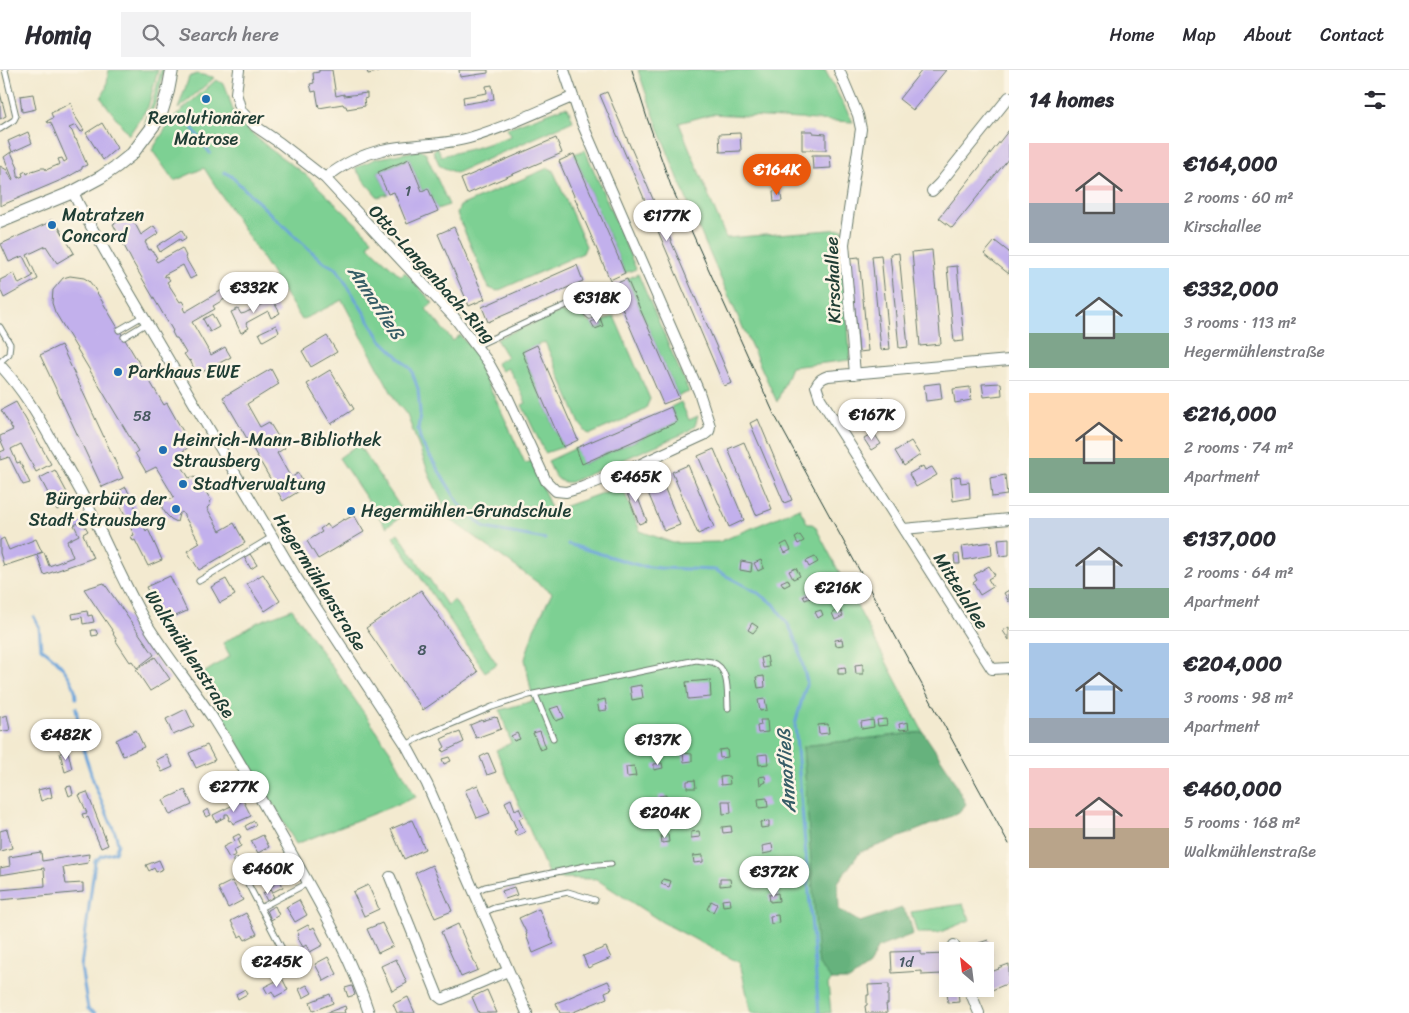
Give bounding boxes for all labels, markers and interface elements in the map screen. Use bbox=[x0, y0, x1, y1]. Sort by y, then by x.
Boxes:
search box bbox=[121, 12, 471, 57]
text: Homiq bbox=[25, 14, 91, 56]
text: Search here bbox=[179, 18, 279, 51]
text: Home bbox=[1110, 19, 1155, 51]
text: Map bbox=[1183, 19, 1216, 51]
text: About bbox=[1244, 19, 1292, 51]
text: Contact bbox=[1320, 19, 1384, 51]
icon: search bbox=[139, 21, 167, 49]
text: 14 homes bbox=[1029, 81, 1114, 119]
icon: filters bbox=[1361, 86, 1389, 114]
marker: Revolutionärer Matrose bbox=[200, 93, 212, 105]
place label: Revolutionärer Matrose bbox=[148, 102, 266, 155]
text: €164,000 bbox=[1184, 145, 1277, 183]
pin: €164K bbox=[742, 154, 812, 196]
text: €164K bbox=[754, 155, 800, 184]
icon: home bbox=[1069, 163, 1129, 223]
house number: 1 bbox=[405, 178, 411, 204]
text: 2 rooms · 60 m² bbox=[1184, 183, 1294, 212]
street label: Otto-Langenbach-Ring bbox=[360, 197, 504, 351]
place label: Matratzen Concord bbox=[62, 199, 144, 252]
pin: €177K bbox=[632, 200, 702, 242]
text: €177K bbox=[644, 201, 690, 230]
text: Kirschallee bbox=[1184, 212, 1262, 241]
marker: Matratzen Concord bbox=[46, 219, 58, 231]
street label: Kirschallee bbox=[815, 236, 851, 324]
water label: Annafließ bbox=[338, 257, 414, 347]
text: €332,000 bbox=[1184, 270, 1279, 308]
pin: €332K bbox=[219, 272, 289, 314]
text: €332K bbox=[230, 273, 278, 302]
pin: €318K bbox=[562, 282, 632, 324]
text: €318K bbox=[574, 283, 620, 312]
icon: home bbox=[1069, 288, 1129, 348]
text: 3 rooms · 113 m² bbox=[1184, 308, 1296, 337]
text: Hegermühlenstraße bbox=[1184, 337, 1325, 366]
place label: Parkhaus EWE bbox=[128, 356, 241, 388]
marker: Parkhaus EWE bbox=[112, 366, 124, 378]
text: €216,000 bbox=[1184, 395, 1276, 433]
pin: €167K bbox=[837, 398, 907, 441]
text: €167K bbox=[849, 400, 895, 429]
house number: 58 bbox=[133, 403, 151, 429]
icon: home bbox=[1069, 413, 1129, 473]
place label: Heinrich-Mann-Bibliothek Strausberg bbox=[173, 424, 382, 477]
text: 2 rooms · 74 m² bbox=[1184, 433, 1294, 462]
marker: Heinrich-Mann-Bibliothek Strausberg bbox=[157, 444, 169, 456]
pin: €465K bbox=[601, 460, 671, 503]
text: €465K bbox=[611, 462, 661, 491]
text: Apartment bbox=[1184, 462, 1260, 491]
place label: Stadtverwaltung bbox=[193, 468, 326, 500]
marker: Stadtverwaltung bbox=[177, 478, 189, 490]
place label: Bürgerbüro der Stadt Strausberg bbox=[29, 483, 168, 536]
place label: Hegermühlen-Grundschule bbox=[361, 495, 571, 527]
marker: Bürgerbüro der Stadt Strausberg bbox=[170, 503, 182, 515]
marker: Hegermühlen-Grundschule bbox=[345, 505, 357, 517]
street label: Hegermühlenstraße bbox=[264, 506, 376, 658]
text: €137,000 bbox=[1184, 520, 1276, 558]
icon: home bbox=[1069, 538, 1129, 598]
street label: Mittelallee bbox=[924, 546, 998, 636]
text: 2 rooms · 64 m² bbox=[1184, 558, 1294, 587]
pin: €216K bbox=[803, 572, 873, 614]
text: €216K bbox=[815, 573, 861, 602]
street label: Walkmühlenstraße bbox=[136, 583, 244, 725]
text: Apartment bbox=[1184, 587, 1260, 616]
house number: 8 bbox=[417, 637, 427, 663]
text: €204,000 bbox=[1184, 645, 1282, 683]
icon: home bbox=[1069, 663, 1129, 723]
text: 3 rooms · 98 m² bbox=[1184, 683, 1293, 712]
text: Apartment bbox=[1184, 712, 1260, 741]
pin: €482K bbox=[31, 718, 101, 761]
text: €482K bbox=[41, 720, 91, 749]
pin: €137K bbox=[623, 724, 693, 766]
text: €137K bbox=[635, 725, 681, 754]
water label: Annafließ bbox=[766, 726, 805, 815]
pin: €277K bbox=[199, 770, 269, 813]
text: €460,000 bbox=[1184, 770, 1282, 808]
text: €277K bbox=[210, 772, 258, 801]
icon: home bbox=[1069, 788, 1129, 848]
pin: €204K bbox=[630, 796, 700, 839]
text: €204K bbox=[640, 798, 690, 827]
text: 5 rooms · 168 m² bbox=[1184, 808, 1301, 837]
text: Walkmühlenstraße bbox=[1184, 837, 1316, 866]
pin: €460K bbox=[233, 852, 303, 895]
text: €460K bbox=[243, 854, 293, 883]
pin: €372K bbox=[739, 856, 809, 898]
text: €372K bbox=[750, 857, 798, 886]
north arrow bbox=[939, 942, 994, 998]
map controls bbox=[939, 942, 994, 997]
pin: €245K bbox=[242, 946, 312, 988]
text: €245K bbox=[252, 947, 302, 976]
house number: 1d bbox=[899, 949, 914, 975]

